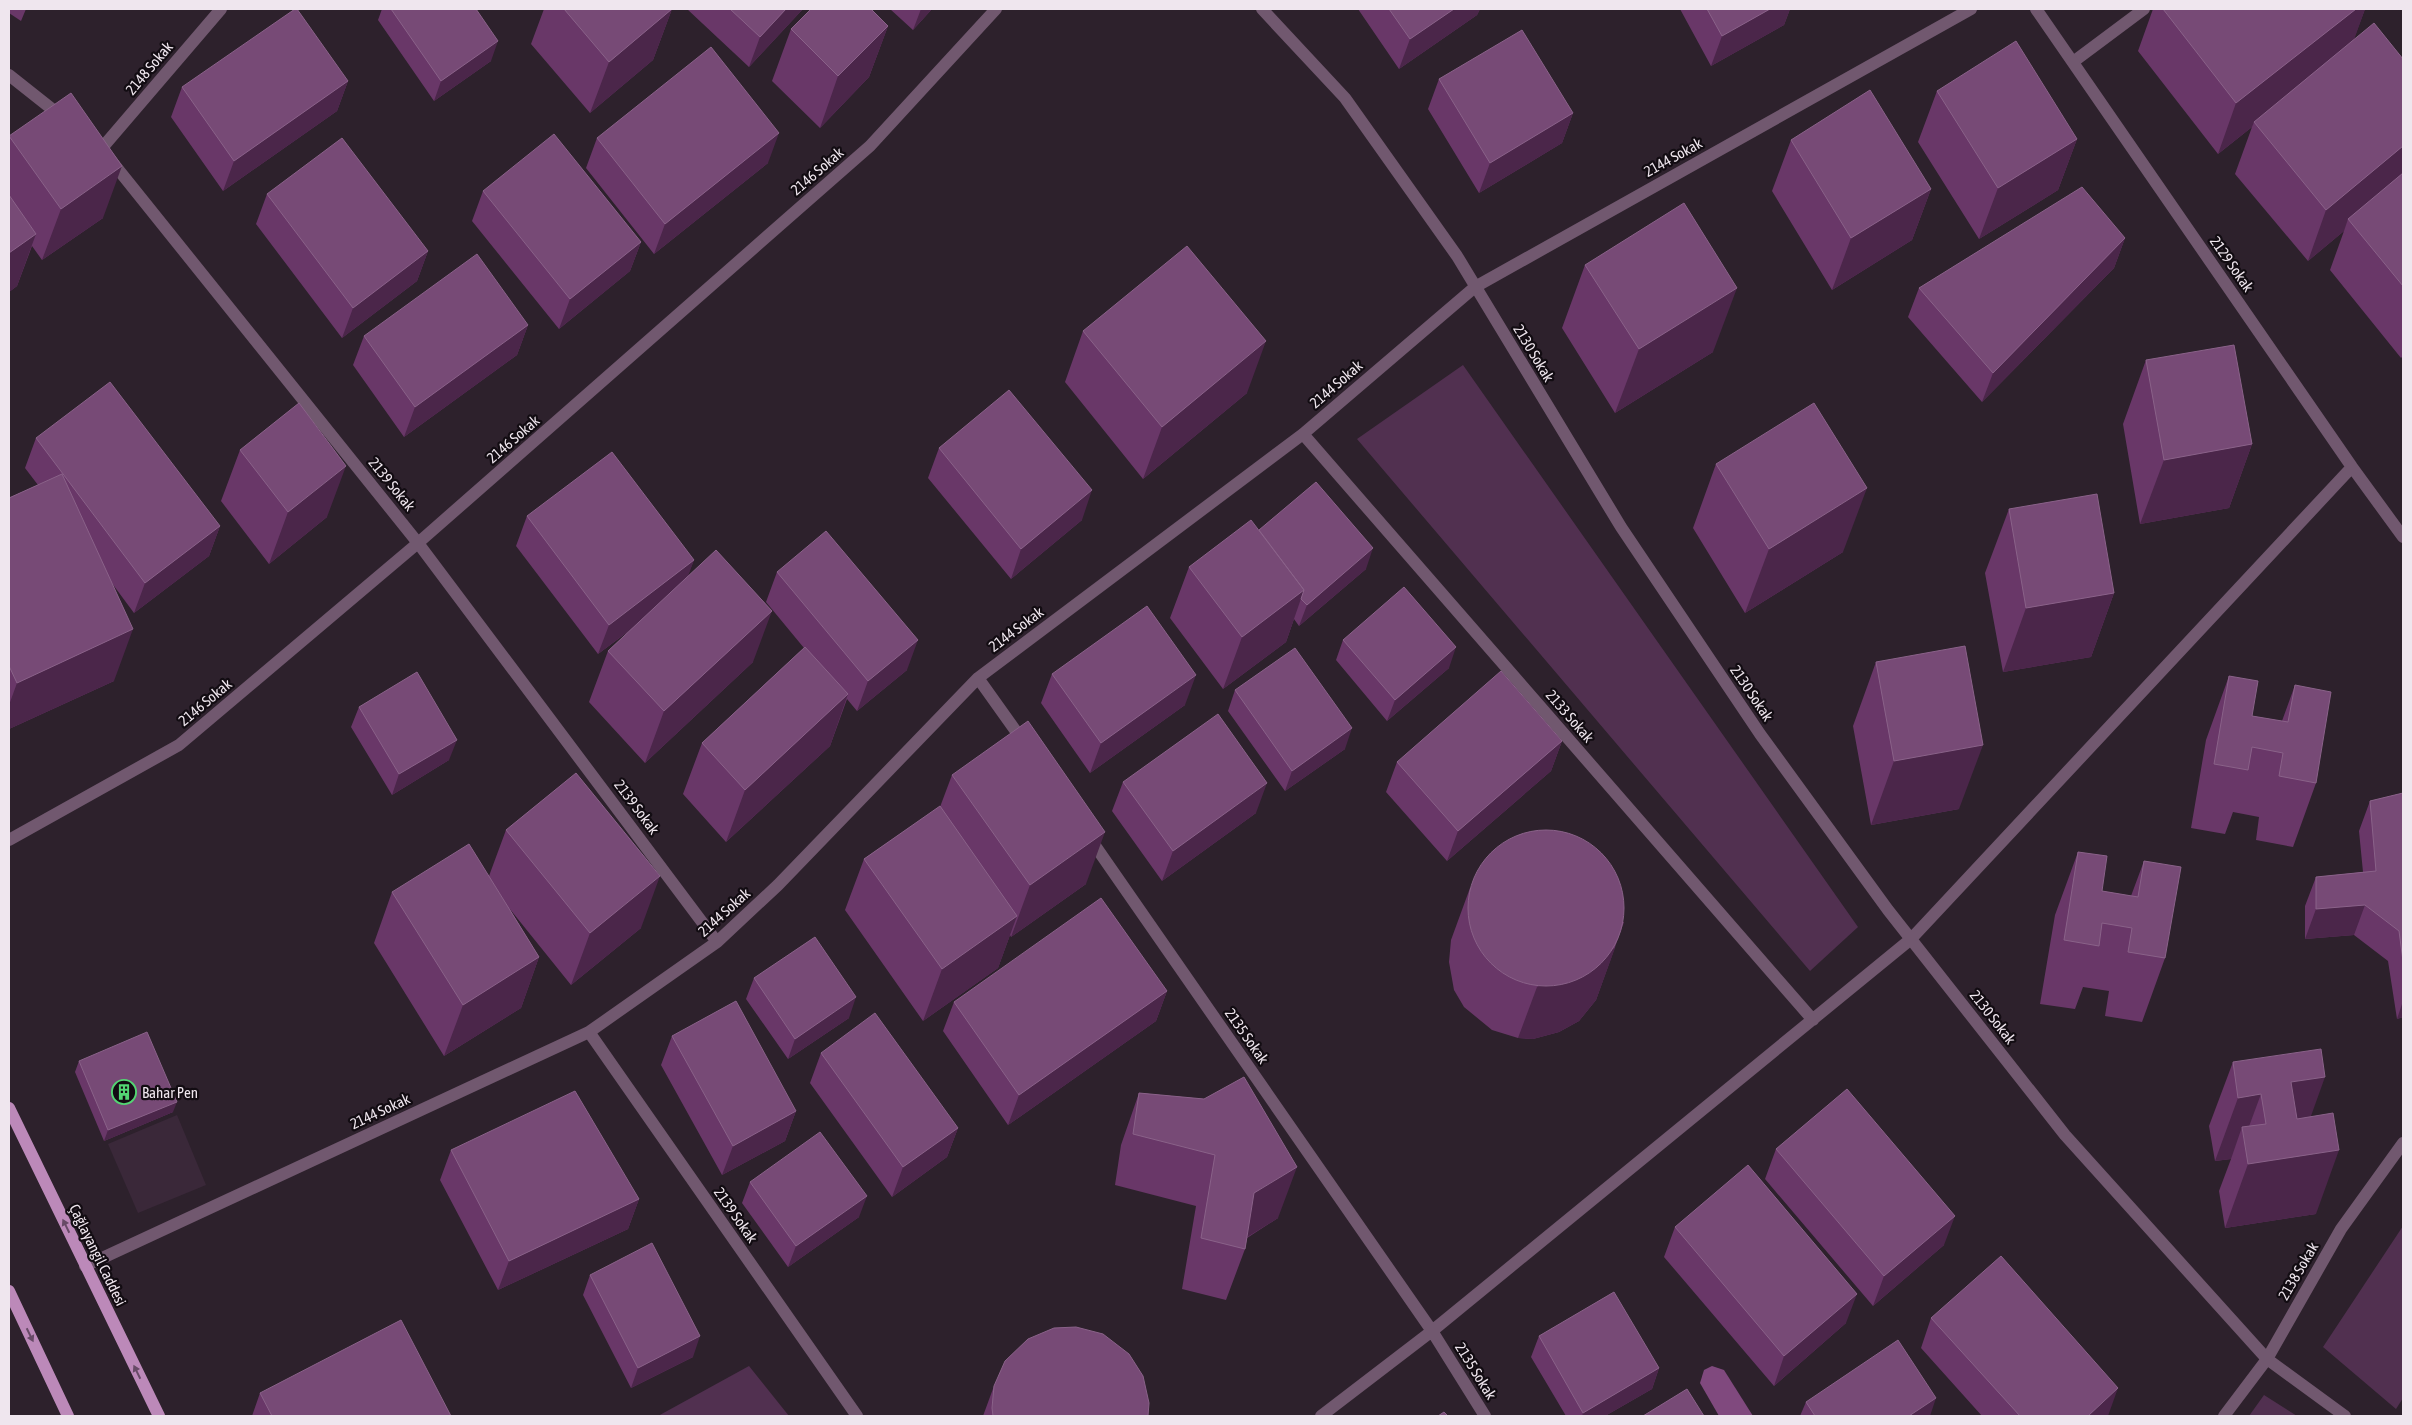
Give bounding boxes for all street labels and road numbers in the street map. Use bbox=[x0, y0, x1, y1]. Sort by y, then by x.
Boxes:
street label: 2148 Sokak bbox=[122, 38, 176, 98]
street label: 2144 Sokak bbox=[1641, 134, 1705, 180]
street label: 2146 Sokak bbox=[787, 143, 847, 198]
street label: 2129 Sokak bbox=[2207, 233, 2257, 295]
street label: 2130 Sokak bbox=[1510, 321, 1558, 385]
street label: 2144 Sokak bbox=[1306, 356, 1366, 411]
street label: 2146 Sokak bbox=[483, 411, 543, 466]
street label: 2139 Sokak bbox=[365, 454, 419, 514]
street label: 2144 Sokak bbox=[985, 603, 1047, 655]
street label: 2130 Sokak bbox=[1727, 662, 1777, 725]
street label: 2146 Sokak bbox=[175, 675, 235, 729]
street label: 2133 Sokak bbox=[1543, 686, 1598, 746]
street label: 2139 Sokak bbox=[611, 776, 663, 838]
street label: 2144 Sokak bbox=[695, 884, 754, 940]
street label: 2130 Sokak bbox=[1967, 987, 2020, 1048]
street label: 2135 Sokak bbox=[1222, 1005, 1272, 1067]
street label: 2144 Sokak bbox=[348, 1090, 413, 1132]
street label: 2139 Sokak bbox=[711, 1184, 761, 1246]
street label: Çağlayangil Caddesi bbox=[66, 1201, 130, 1309]
street label: 2138 Sokak bbox=[2275, 1239, 2322, 1303]
street label: 2135 Sokak bbox=[1452, 1339, 1500, 1403]

